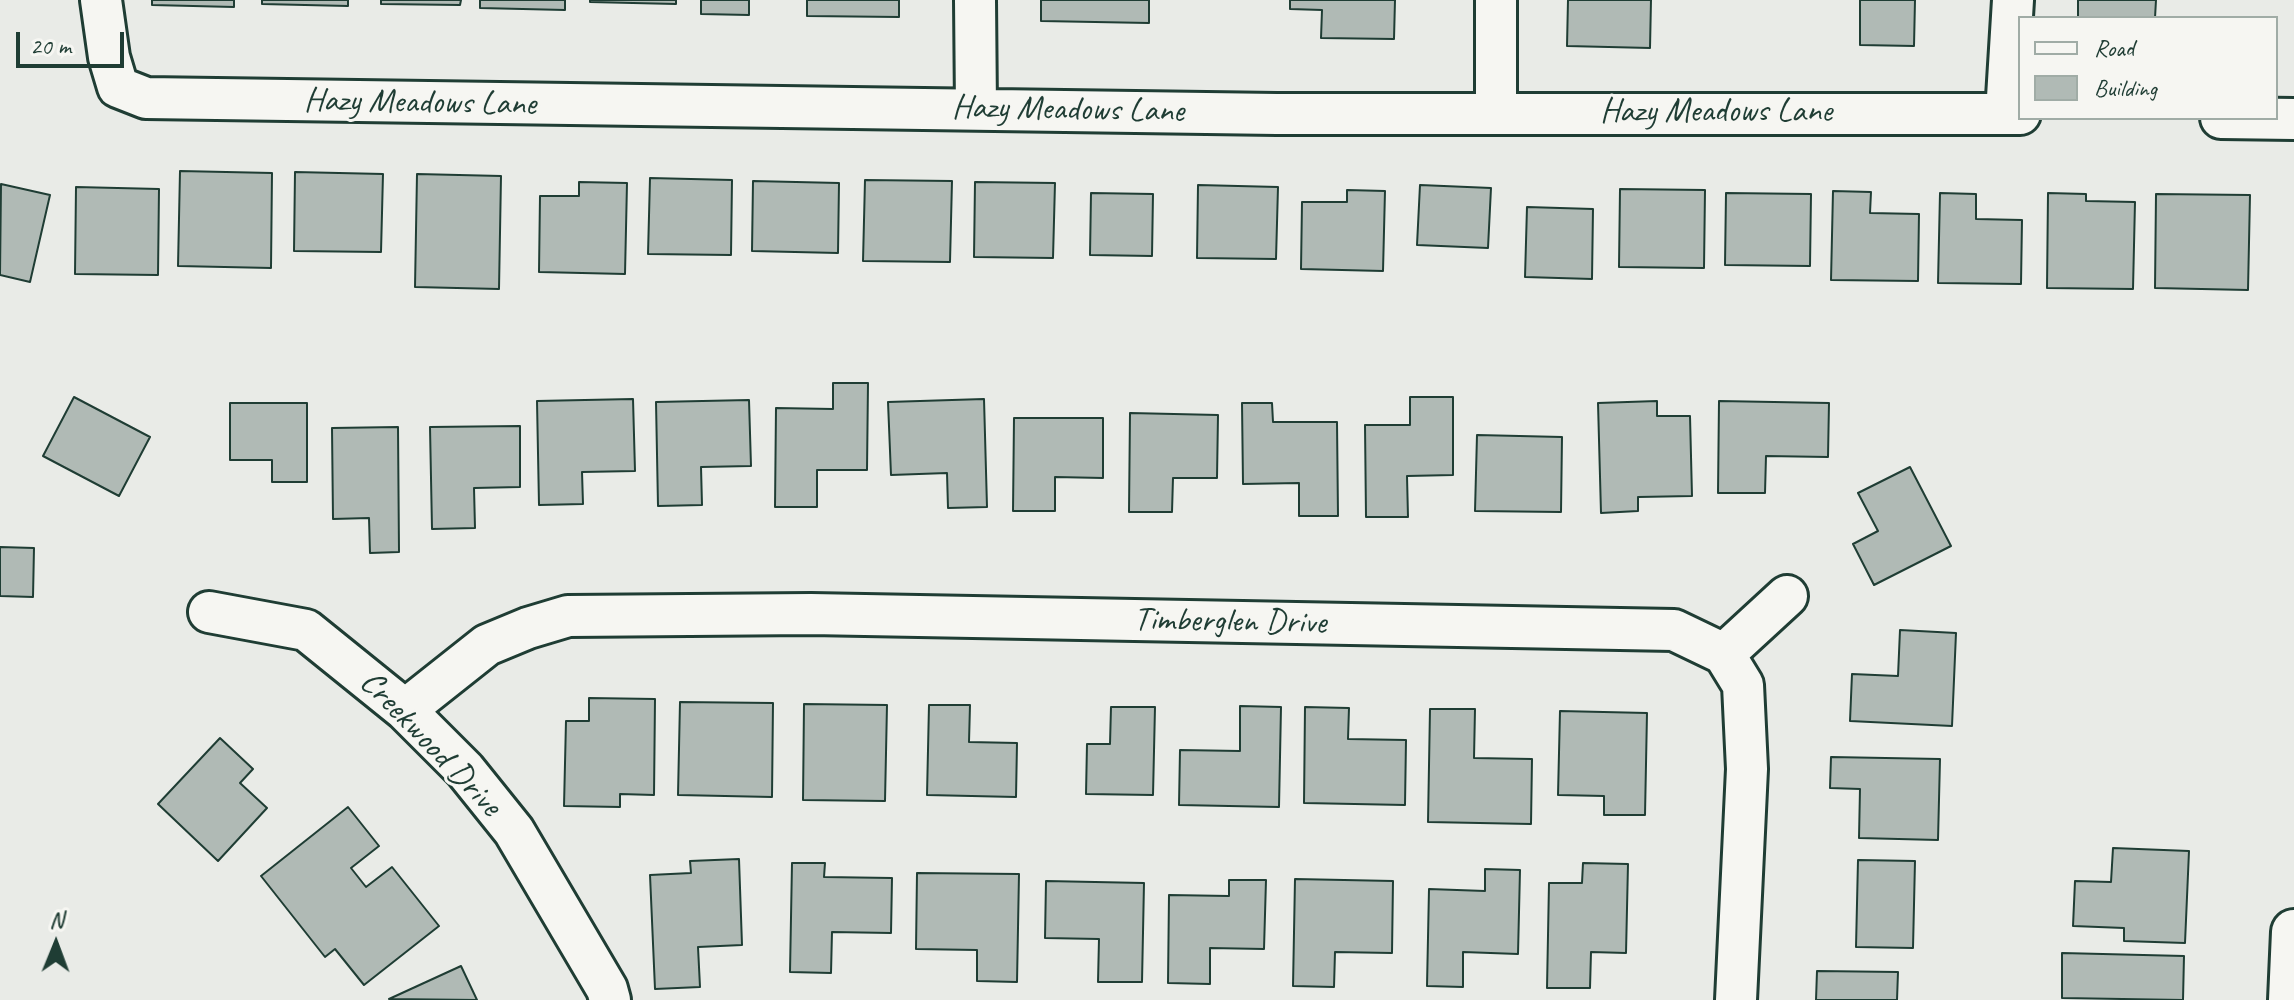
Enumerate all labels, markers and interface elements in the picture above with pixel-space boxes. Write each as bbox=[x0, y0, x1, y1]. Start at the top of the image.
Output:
scale bar bbox=[20, 16, 128, 66]
legend bbox=[2018, 16, 2278, 120]
text: 20 m bbox=[30, 31, 71, 61]
text: Road bbox=[2094, 33, 2134, 63]
text: Building bbox=[2094, 73, 2157, 103]
street label: Hazy Meadows Lane bbox=[304, 81, 536, 125]
street label: Hazy Meadows Lane bbox=[952, 88, 1184, 132]
street label: Hazy Meadows Lane bbox=[1600, 92, 1832, 132]
street label: Timberglen Drive bbox=[1133, 600, 1327, 644]
street label: Creekwood Drive bbox=[350, 663, 510, 825]
north arrow bbox=[16, 904, 96, 984]
text: N bbox=[49, 906, 63, 934]

